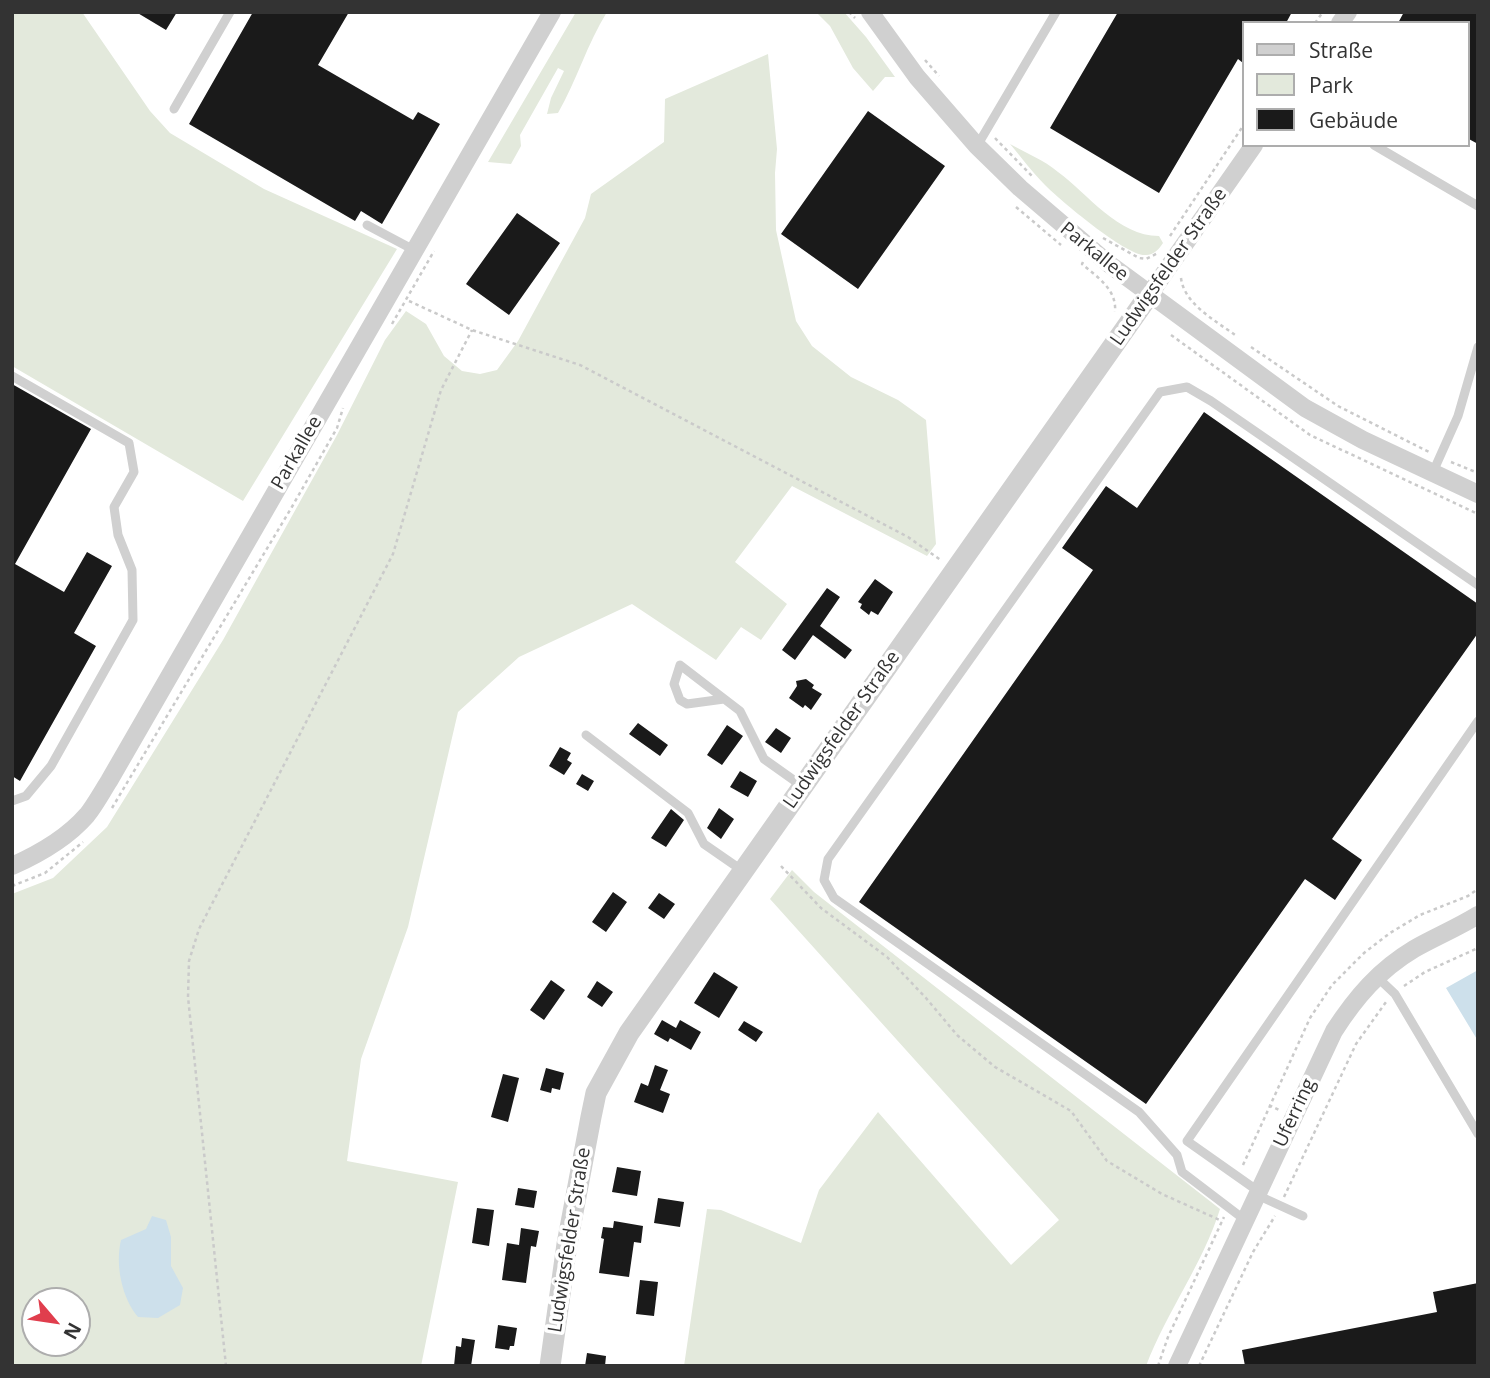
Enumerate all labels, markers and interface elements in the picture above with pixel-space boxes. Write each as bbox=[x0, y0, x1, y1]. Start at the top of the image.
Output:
legend bbox=[1242, 21, 1469, 147]
text: Straße bbox=[1309, 36, 1373, 64]
text: Park bbox=[1309, 71, 1353, 99]
text: Gebäude bbox=[1309, 106, 1398, 134]
street label: Ludwigsfelder Straße bbox=[1106, 184, 1232, 350]
street label: Parkallee bbox=[1055, 218, 1133, 286]
street label: Parkallee bbox=[267, 412, 327, 494]
street label: Ludwigsfelder Straße bbox=[779, 647, 905, 813]
street label: Uferring bbox=[1269, 1075, 1321, 1151]
street label: Ludwigsfelder Straße bbox=[544, 1146, 596, 1334]
north arrow bbox=[21, 1287, 91, 1357]
text: N bbox=[58, 1318, 88, 1344]

